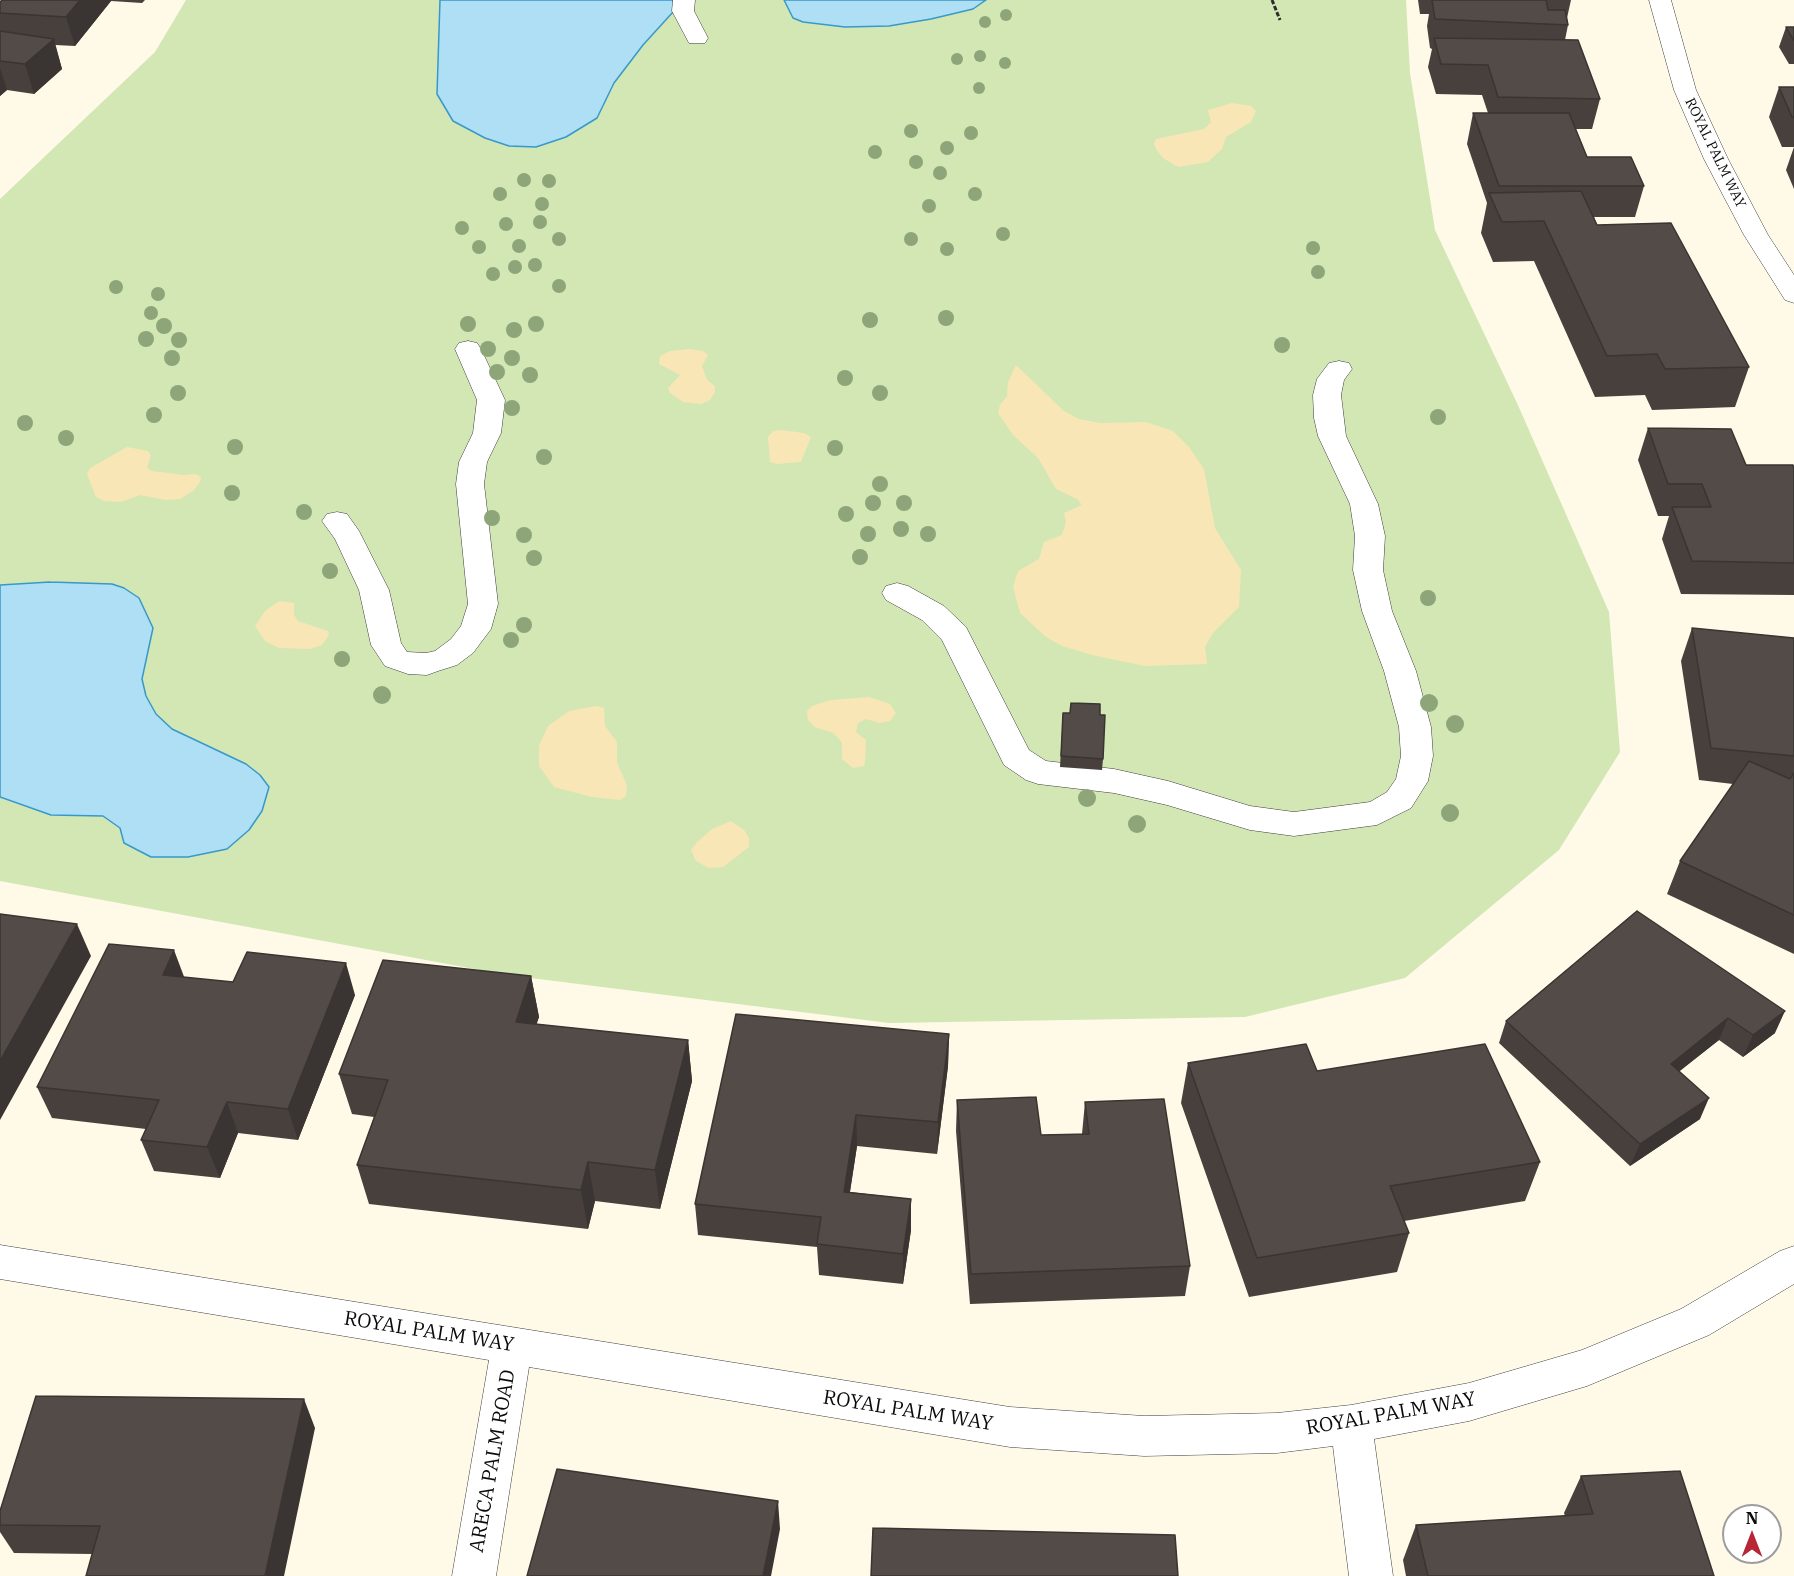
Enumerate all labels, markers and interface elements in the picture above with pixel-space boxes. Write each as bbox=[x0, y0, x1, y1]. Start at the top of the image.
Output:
street label: ROYAL PALM WAY bbox=[1681, 95, 1749, 211]
street label: ROYAL PALM WAY bbox=[342, 1307, 516, 1357]
street label: ARECA PALM ROAD bbox=[465, 1368, 521, 1554]
street label: ROYAL PALM WAY bbox=[821, 1386, 995, 1436]
street label: ROYAL PALM WAY bbox=[1304, 1387, 1478, 1441]
north arrow bbox=[1722, 1504, 1782, 1564]
text: N bbox=[1746, 1508, 1758, 1528]

